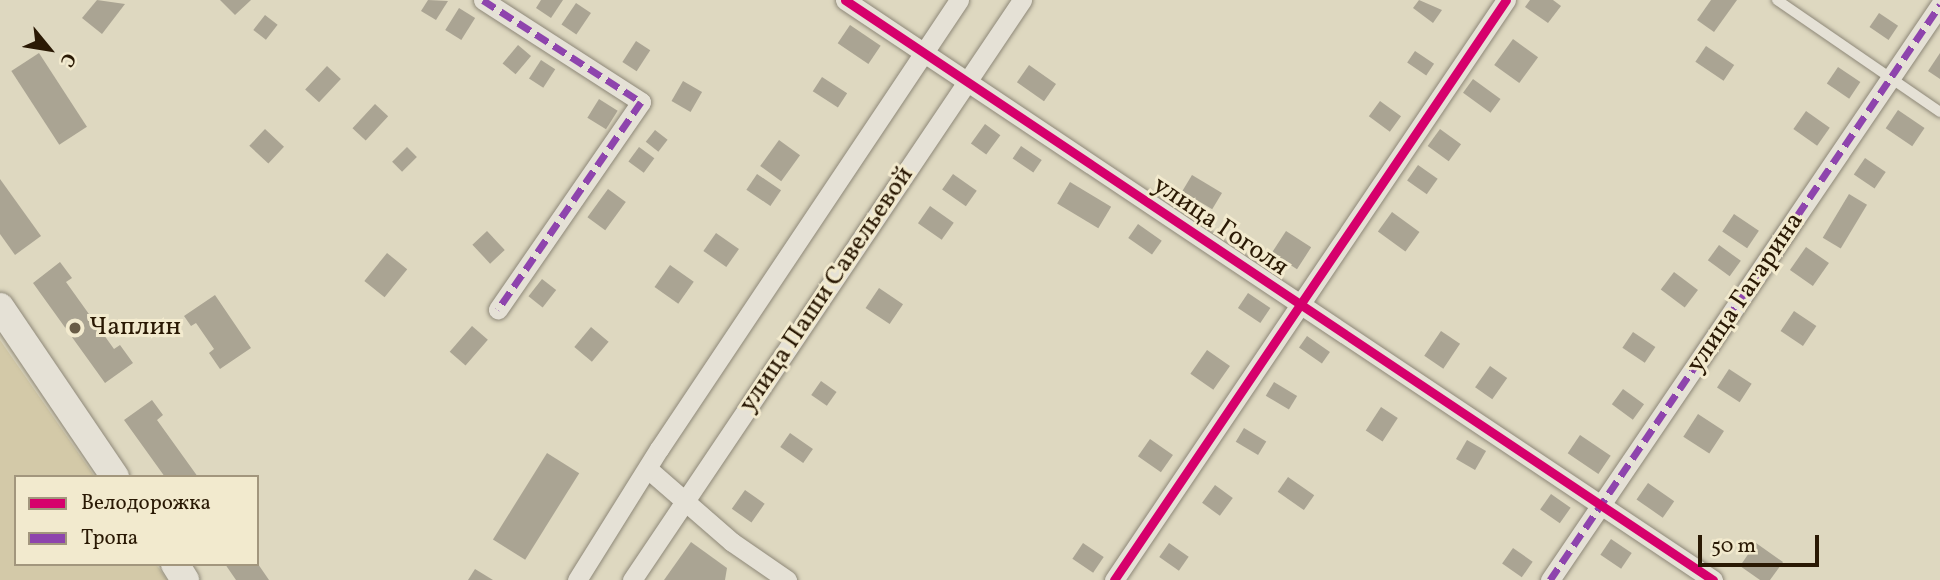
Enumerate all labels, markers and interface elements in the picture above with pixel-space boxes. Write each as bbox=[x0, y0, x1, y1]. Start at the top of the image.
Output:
north arrow bbox=[14, 14, 84, 84]
text: С bbox=[53, 48, 81, 71]
street label: улица Паши Савельевой bbox=[733, 161, 921, 419]
street label: улица Гоголя bbox=[1146, 170, 1294, 284]
street label: улица Гагарина bbox=[1681, 207, 1811, 379]
place label: Чаплин bbox=[89, 312, 181, 344]
marker: Чаплин bbox=[67, 320, 83, 336]
legend bbox=[14, 475, 259, 566]
text: Велодорожка bbox=[81, 489, 211, 518]
scale bar bbox=[1702, 520, 1823, 564]
text: Тропа bbox=[81, 524, 138, 553]
text: 50 m bbox=[1711, 532, 1756, 561]

